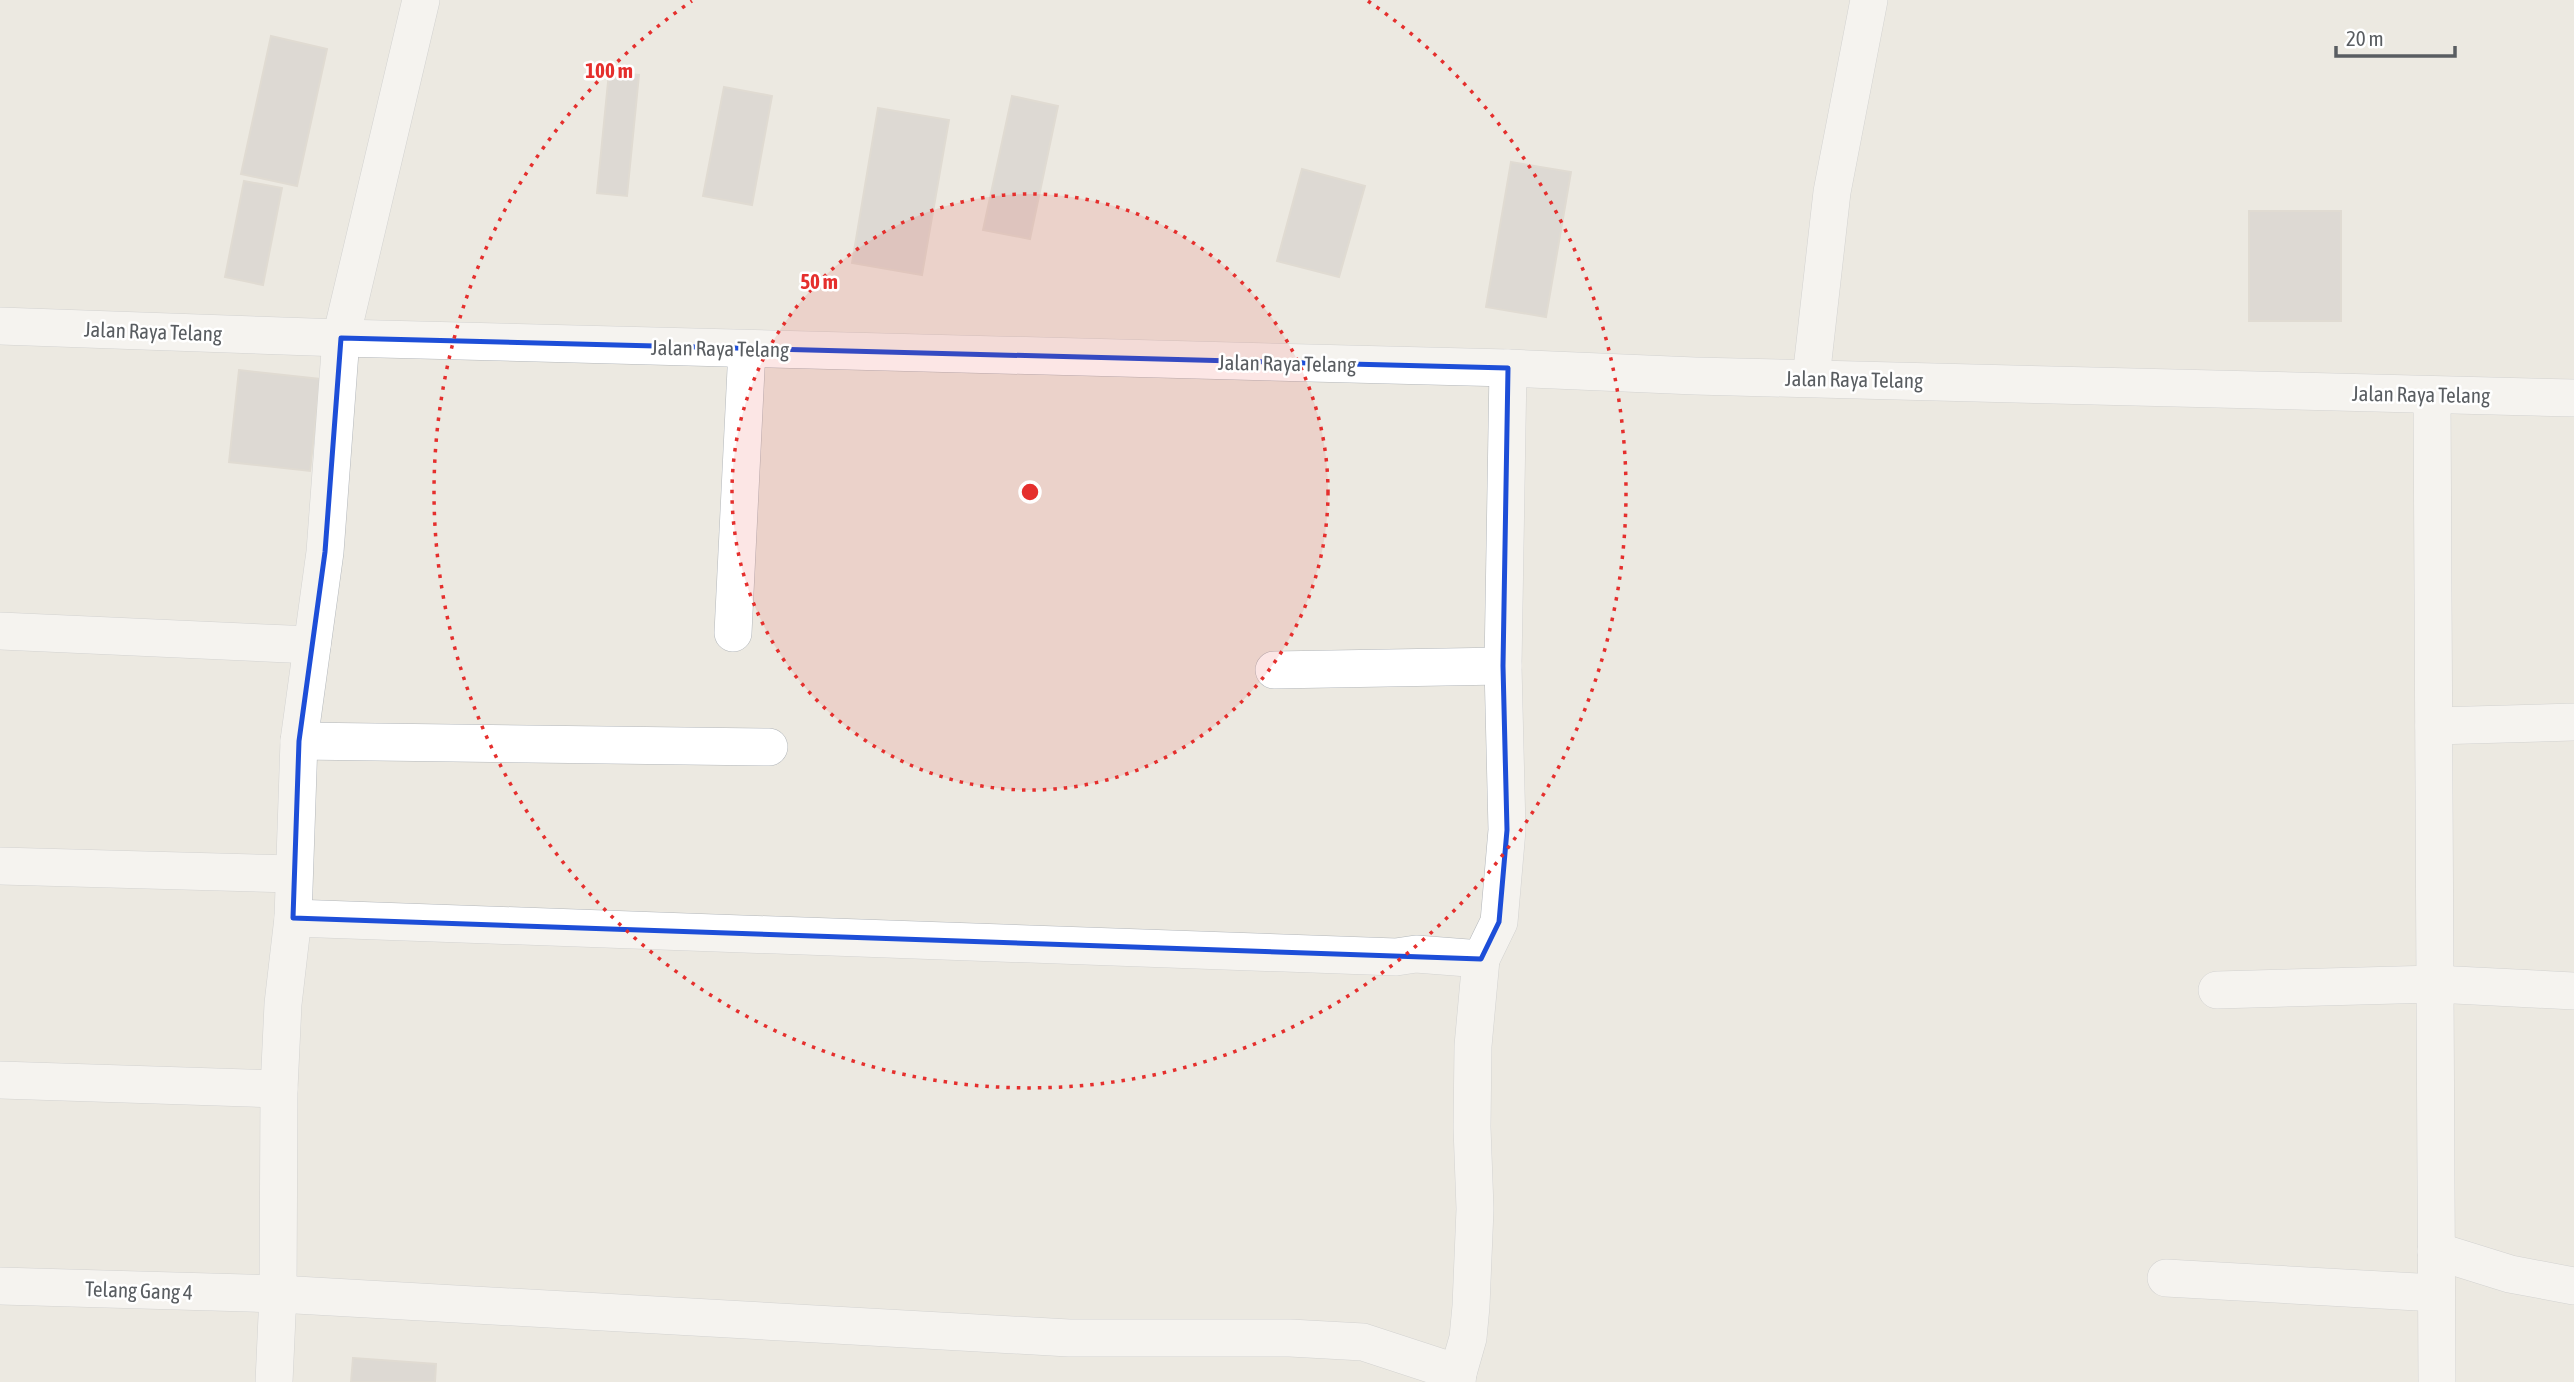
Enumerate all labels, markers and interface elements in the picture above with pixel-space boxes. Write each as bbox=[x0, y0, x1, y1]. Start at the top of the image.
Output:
scale bar bbox=[2336, 14, 2455, 58]
text: 20 m bbox=[2346, 26, 2384, 50]
text: 100 m bbox=[585, 58, 633, 82]
text: 50 m bbox=[800, 269, 838, 293]
street label: Jalan Raya Telang bbox=[83, 317, 223, 345]
street label: Jalan Raya Telang bbox=[651, 335, 789, 361]
street label: Jalan Raya Telang bbox=[1218, 350, 1356, 376]
street label: Jalan Raya Telang bbox=[1785, 366, 1923, 392]
street label: Jalan Raya Telang bbox=[2352, 381, 2490, 407]
centre of rings bbox=[1018, 480, 1042, 504]
street label: Telang Gang 4 bbox=[85, 1276, 193, 1304]

